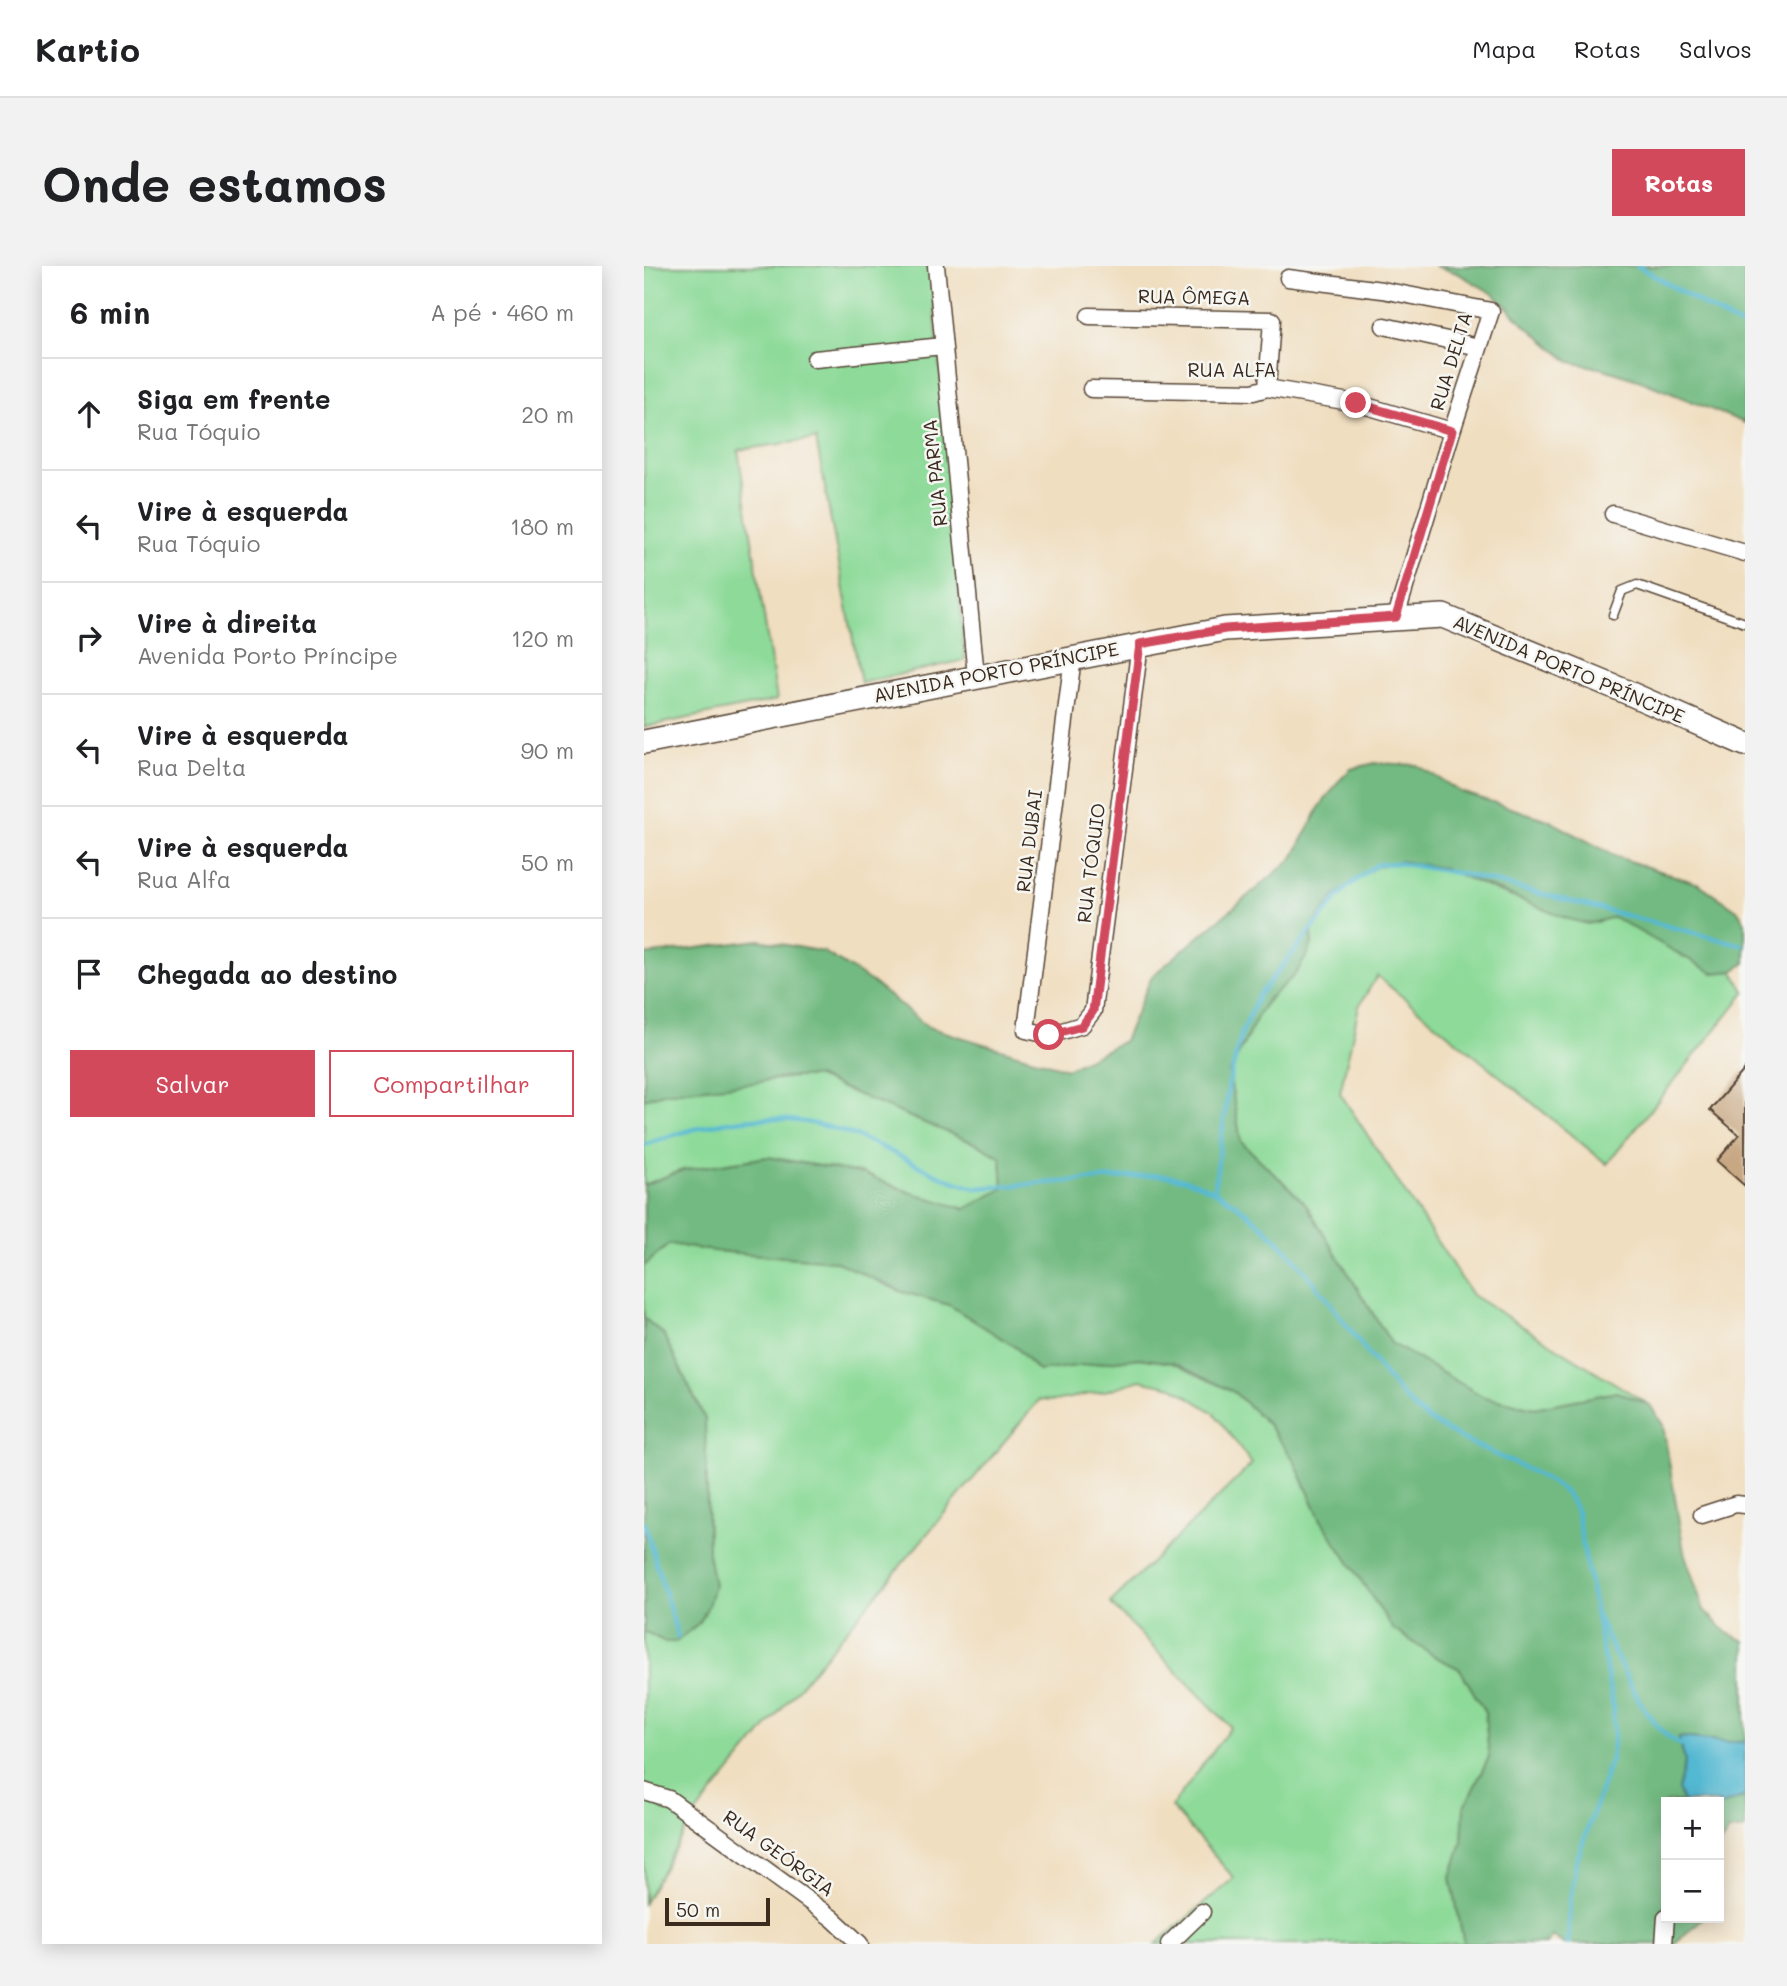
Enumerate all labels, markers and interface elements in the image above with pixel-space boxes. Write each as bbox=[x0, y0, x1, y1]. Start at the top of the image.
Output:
text: Kartio bbox=[35, 27, 140, 70]
text: Mapa bbox=[1472, 33, 1536, 64]
text: Rotas bbox=[1574, 33, 1641, 64]
text: Salvos bbox=[1679, 33, 1752, 64]
button: Rotas bbox=[1612, 149, 1745, 216]
text: Onde estamos bbox=[42, 151, 387, 214]
street label: RUA ÔMEGA bbox=[1138, 283, 1250, 310]
text: 6 min bbox=[70, 292, 150, 332]
text: A pé · 460 m bbox=[430, 297, 574, 327]
street label: RUA DELTA bbox=[1424, 309, 1477, 413]
street label: RUA ALFA bbox=[1188, 357, 1276, 382]
text: Siga em frente bbox=[137, 382, 331, 416]
route end bbox=[1340, 387, 1371, 418]
icon: ahead bbox=[70, 395, 108, 433]
text: 20 m bbox=[521, 399, 574, 429]
text: Rua Tóquio bbox=[137, 416, 260, 446]
street label: RUA PARMA bbox=[916, 418, 953, 528]
text: Vire à esquerda bbox=[137, 494, 348, 528]
icon: left bbox=[70, 507, 108, 545]
text: 180 m bbox=[510, 511, 574, 541]
text: Rua Tóquio bbox=[137, 528, 260, 558]
text: Vire à direita bbox=[137, 606, 317, 640]
street label: AVENIDA PORTO PRÍNCIPE bbox=[1450, 608, 1689, 729]
icon: right bbox=[70, 619, 108, 657]
text: 120 m bbox=[511, 623, 574, 653]
street label: AVENIDA PORTO PRÍNCIPE bbox=[871, 635, 1121, 708]
text: Avenida Porto Príncipe bbox=[137, 640, 398, 670]
text: Vire à esquerda bbox=[137, 718, 348, 752]
icon: left bbox=[70, 731, 108, 769]
text: 90 m bbox=[521, 735, 574, 765]
text: Rua Delta bbox=[137, 752, 246, 782]
street label: RUA DUBAI bbox=[1010, 788, 1047, 894]
street label: RUA TÓQUIO bbox=[1071, 802, 1110, 924]
text: Vire à esquerda bbox=[137, 830, 348, 864]
icon: left bbox=[70, 843, 108, 881]
text: 50 m bbox=[521, 847, 574, 877]
text: Rua Alfa bbox=[137, 864, 231, 894]
icon: arrive bbox=[70, 955, 108, 993]
text: Chegada ao destino bbox=[137, 957, 397, 991]
route start bbox=[1033, 1019, 1064, 1050]
button: Salvar bbox=[70, 1050, 315, 1117]
button: Compartilhar bbox=[329, 1050, 574, 1117]
map controls bbox=[1661, 1797, 1724, 1923]
button: + bbox=[1661, 1797, 1724, 1860]
street label: RUA GEÓRGIA bbox=[719, 1804, 840, 1901]
button: − bbox=[1661, 1860, 1724, 1923]
scale bar bbox=[665, 1895, 770, 1927]
text: 50 m bbox=[676, 1897, 720, 1922]

